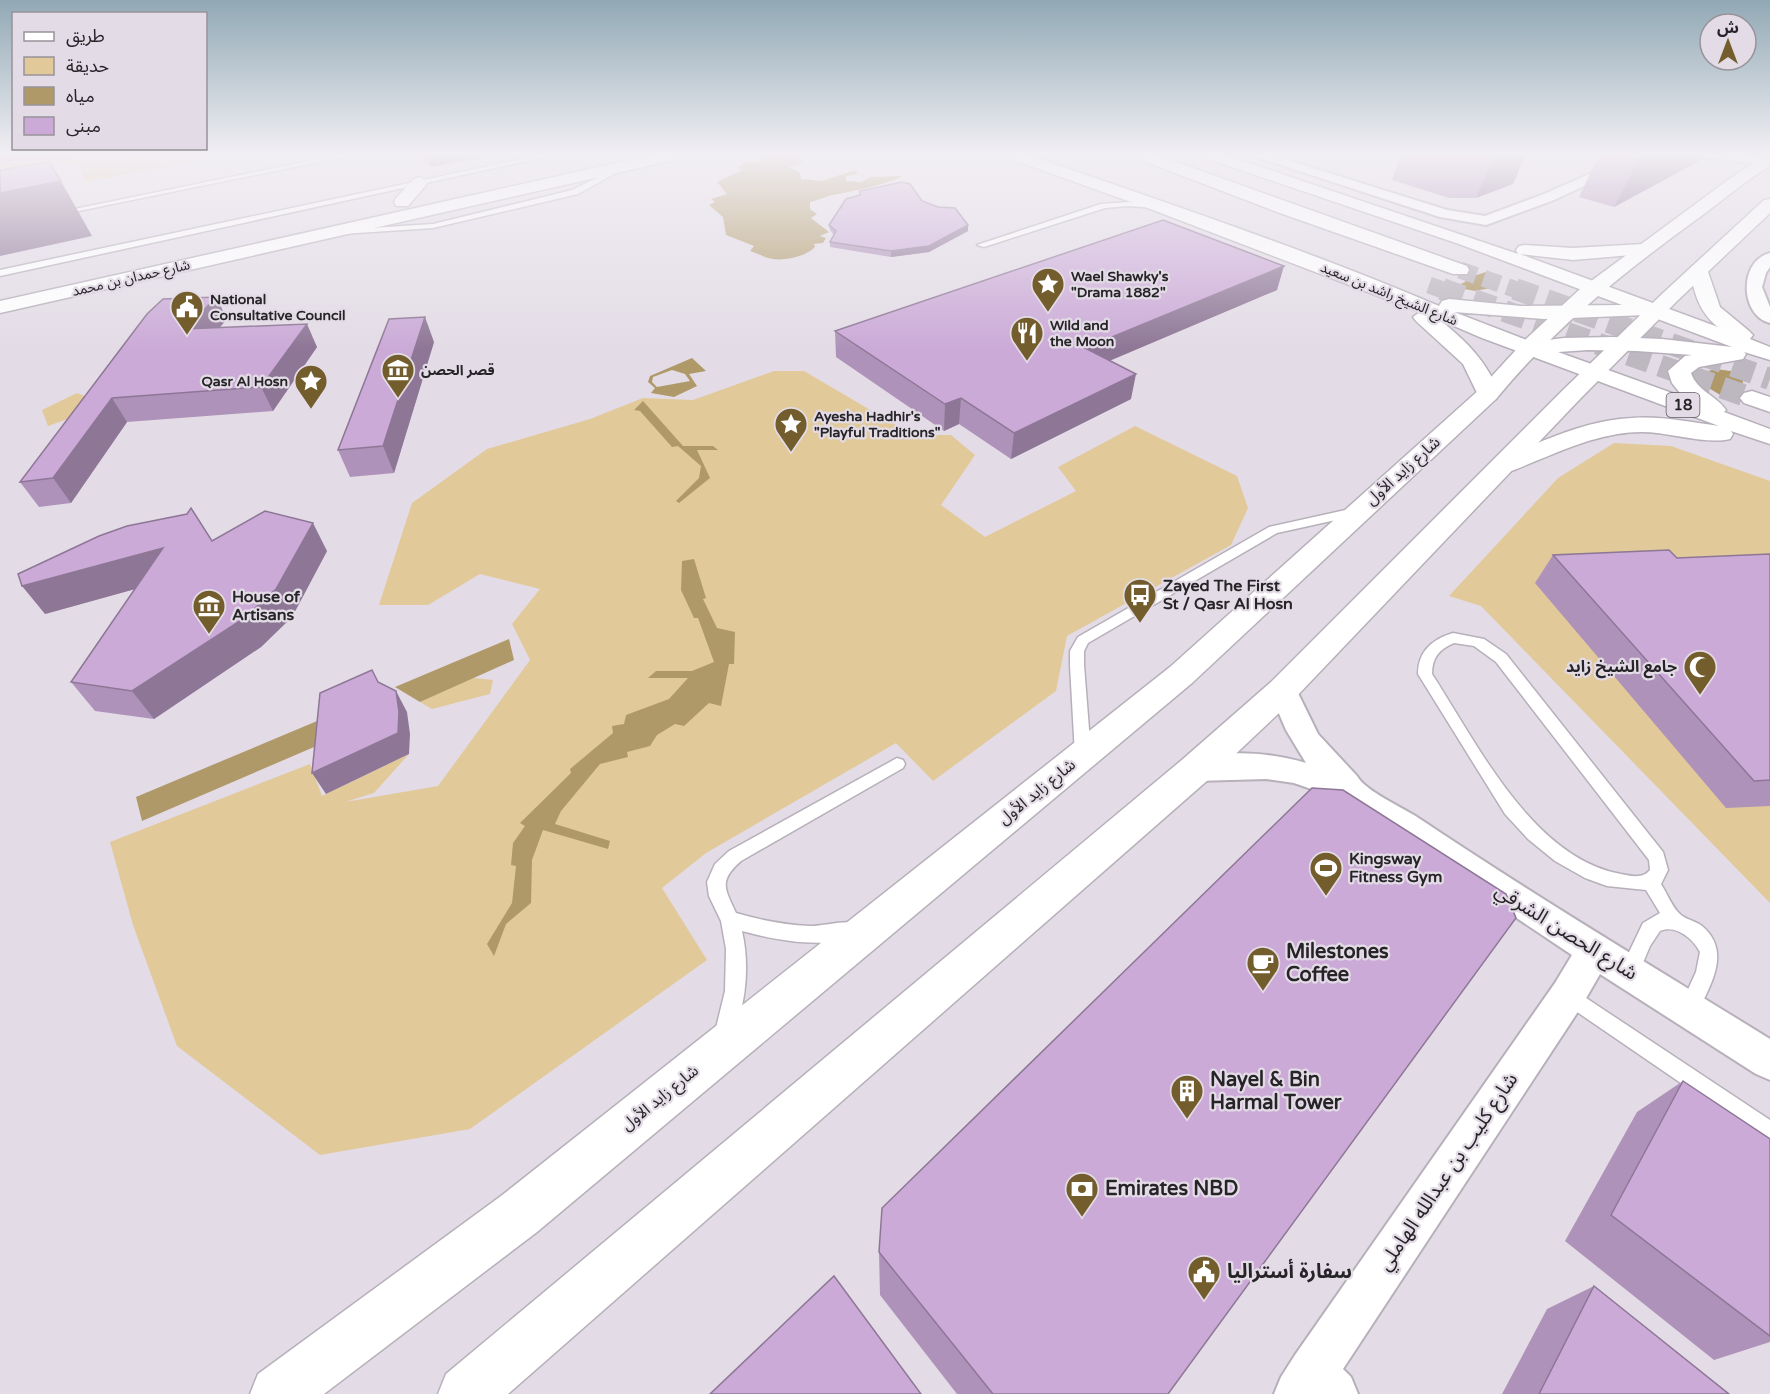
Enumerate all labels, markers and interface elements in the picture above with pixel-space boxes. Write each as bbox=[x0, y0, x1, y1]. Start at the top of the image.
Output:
legend bbox=[12, 12, 207, 150]
north arrow bbox=[1698, 12, 1758, 72]
text: ش bbox=[1717, 18, 1739, 38]
text: طريق bbox=[66, 25, 105, 47]
text: حديقة bbox=[66, 55, 109, 77]
text: مياه bbox=[66, 85, 95, 107]
text: مبنى bbox=[66, 115, 101, 137]
street label: شارع حمدان بن محمد bbox=[70, 256, 192, 302]
street label: شارع الشيخ راشد بن سعيد bbox=[1317, 259, 1460, 331]
place icon: Wael Shawky's "Drama 1882" bbox=[1030, 266, 1066, 313]
place label: Wael Shawky's "Drama 1882" bbox=[1071, 268, 1169, 301]
public building icon: National Consultative Council bbox=[169, 289, 205, 336]
place label: National Consultative Council bbox=[210, 291, 346, 324]
restaurant icon: Wild and the Moon bbox=[1009, 315, 1045, 362]
place label: Wild and the Moon bbox=[1049, 317, 1114, 350]
museum icon: قصر الحصن bbox=[380, 352, 416, 399]
place label: قصر الحصن bbox=[421, 362, 495, 379]
place icon: Qasr Al Hosn bbox=[293, 363, 329, 410]
place label: Qasr Al Hosn bbox=[202, 373, 288, 390]
road number: 18 bbox=[1666, 393, 1700, 417]
place icon: Ayesha Hadhir's "Playful Traditions" bbox=[773, 406, 809, 453]
place label: Ayesha Hadhir's "Playful Traditions" bbox=[814, 408, 941, 441]
street label: شارع زايد الأول bbox=[1362, 432, 1446, 511]
place label: Zayed The First St / Qasr Al Hosn bbox=[1163, 576, 1293, 614]
bus stop icon: Zayed The First St / Qasr Al Hosn bbox=[1122, 577, 1158, 624]
place label: House of Artisans bbox=[232, 587, 301, 625]
museum icon: House of Artisans bbox=[191, 588, 227, 635]
mosque icon: جامع الشيخ زايد bbox=[1682, 649, 1718, 696]
place label: جامع الشيخ زايد bbox=[1566, 657, 1677, 679]
street label: شارع زايد الأول bbox=[994, 755, 1081, 831]
place label: Kingsway Fitness Gym bbox=[1349, 849, 1442, 887]
sports icon: Kingsway Fitness Gym bbox=[1308, 850, 1344, 897]
street label: شارع الحصن الشرقي bbox=[1489, 878, 1642, 988]
place label: Milestones Coffee bbox=[1286, 940, 1389, 987]
cafe icon: Milestones Coffee bbox=[1245, 945, 1281, 992]
street label: شارع زايد الأول bbox=[617, 1061, 704, 1137]
place label: Nayel & Bin Harmal Tower bbox=[1210, 1068, 1342, 1115]
street label: شارع كليب بن عبدالله الهاملي bbox=[1373, 1068, 1525, 1277]
building icon: Nayel & Bin Harmal Tower bbox=[1169, 1073, 1205, 1120]
bank icon: Emirates NBD bbox=[1064, 1171, 1100, 1218]
place label: Emirates NBD bbox=[1105, 1177, 1238, 1201]
public building icon: سفارة أستراليا bbox=[1186, 1254, 1222, 1301]
place label: سفارة أستراليا bbox=[1227, 1258, 1352, 1284]

